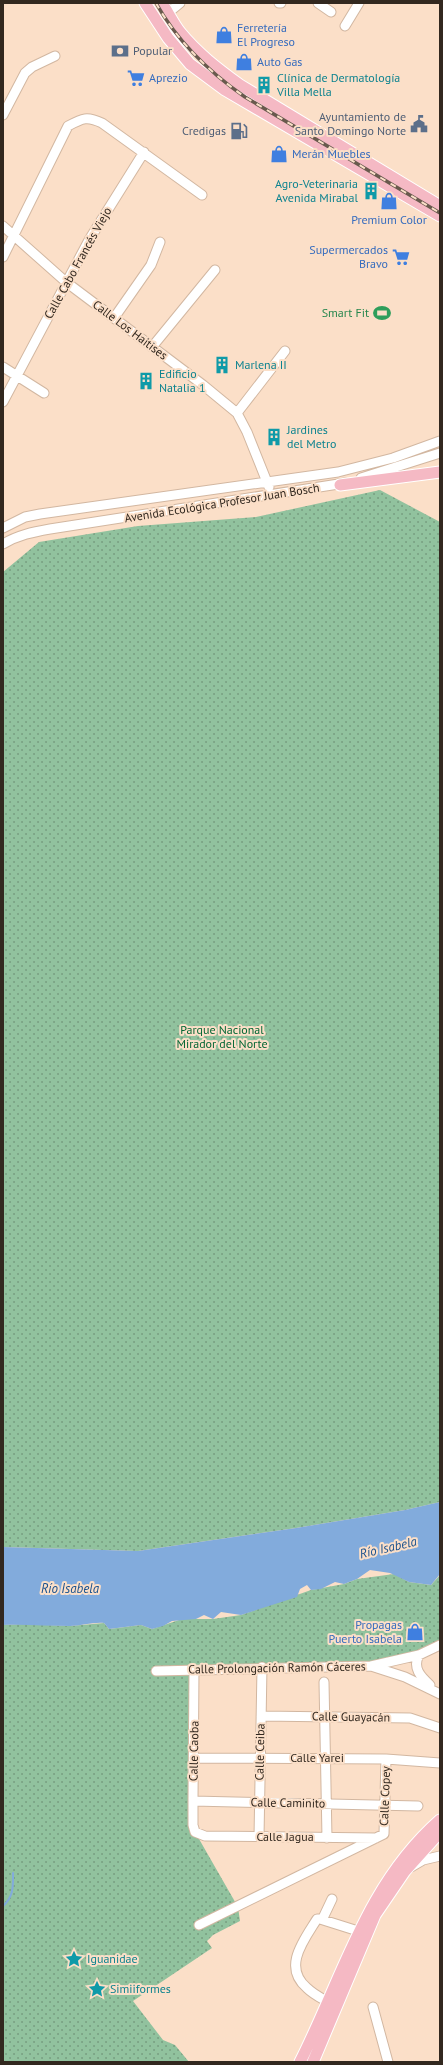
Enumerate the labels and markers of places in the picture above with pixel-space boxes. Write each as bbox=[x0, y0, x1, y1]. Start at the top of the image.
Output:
place label: Ferretería El Progreso bbox=[237, 20, 295, 49]
shop icon: Ferretería El Progreso bbox=[214, 25, 234, 45]
bank icon: Popular bbox=[110, 41, 130, 61]
place label: Popular bbox=[133, 43, 172, 58]
shop icon: Auto Gas bbox=[234, 52, 254, 72]
place label: Auto Gas bbox=[257, 54, 302, 69]
supermarket icon: Aprezio bbox=[126, 68, 146, 88]
place label: Aprezio bbox=[149, 70, 188, 85]
place label: Clínica de Dermatología Villa Mella bbox=[276, 70, 400, 99]
building icon: Clínica de Dermatología Villa Mella bbox=[254, 75, 274, 95]
place label: Ayuntamiento de Santo Domingo Norte bbox=[295, 109, 406, 138]
public building icon: Ayuntamiento de Santo Domingo Norte bbox=[409, 114, 429, 134]
fuel station icon: Credigas bbox=[229, 121, 249, 141]
place label: Credigas bbox=[182, 123, 226, 138]
shop icon: Merán Muebles bbox=[269, 144, 289, 164]
place label: Merán Muebles bbox=[292, 146, 371, 161]
place label: Agro-Veterinaria Avenida Mirabal bbox=[275, 176, 358, 205]
building icon: Agro-Veterinaria Avenida Mirabal bbox=[361, 181, 381, 201]
shop icon: Premium Color bbox=[379, 191, 399, 211]
place label: Premium Color bbox=[351, 212, 427, 227]
place label: Supermercados Bravo bbox=[309, 242, 388, 271]
supermarket icon: Supermercados Bravo bbox=[391, 247, 411, 267]
sports icon: Smart Fit bbox=[372, 303, 392, 323]
place label: Smart Fit bbox=[322, 305, 369, 320]
building icon: Marlena II bbox=[212, 355, 232, 375]
place label: Marlena II bbox=[235, 357, 287, 372]
place label: Edificio Natalia 1 bbox=[159, 366, 205, 395]
building icon: Edificio Natalia 1 bbox=[136, 371, 156, 391]
place label: Jardines del Metro bbox=[286, 422, 336, 451]
building icon: Jardines del Metro bbox=[264, 427, 284, 447]
place label: Propagas Puerto Isabela bbox=[329, 1617, 402, 1646]
shop icon: Propagas Puerto Isabela bbox=[405, 1622, 425, 1642]
place icon: Iguanidae bbox=[64, 1949, 84, 1969]
place label: Iguanidae bbox=[87, 1951, 138, 1966]
place icon: Simiiformes bbox=[87, 1979, 107, 1999]
place label: Simiiformes bbox=[110, 1981, 171, 1996]

